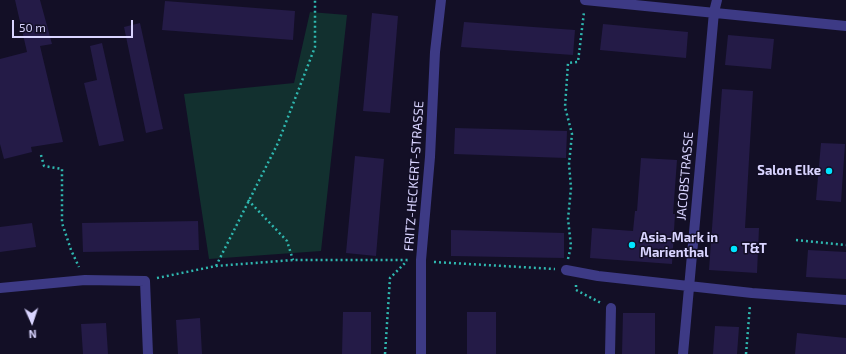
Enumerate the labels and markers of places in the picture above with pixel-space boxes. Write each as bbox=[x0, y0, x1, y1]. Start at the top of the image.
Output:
place label: Salon Elke bbox=[757, 163, 821, 179]
marker: Salon Elke bbox=[824, 166, 834, 176]
place label: Asia-Mark in Marienthal bbox=[640, 230, 718, 261]
marker: Asia-Mark in Marienthal bbox=[627, 240, 637, 250]
place label: T&T bbox=[742, 241, 767, 257]
marker: T&T bbox=[729, 244, 739, 254]

